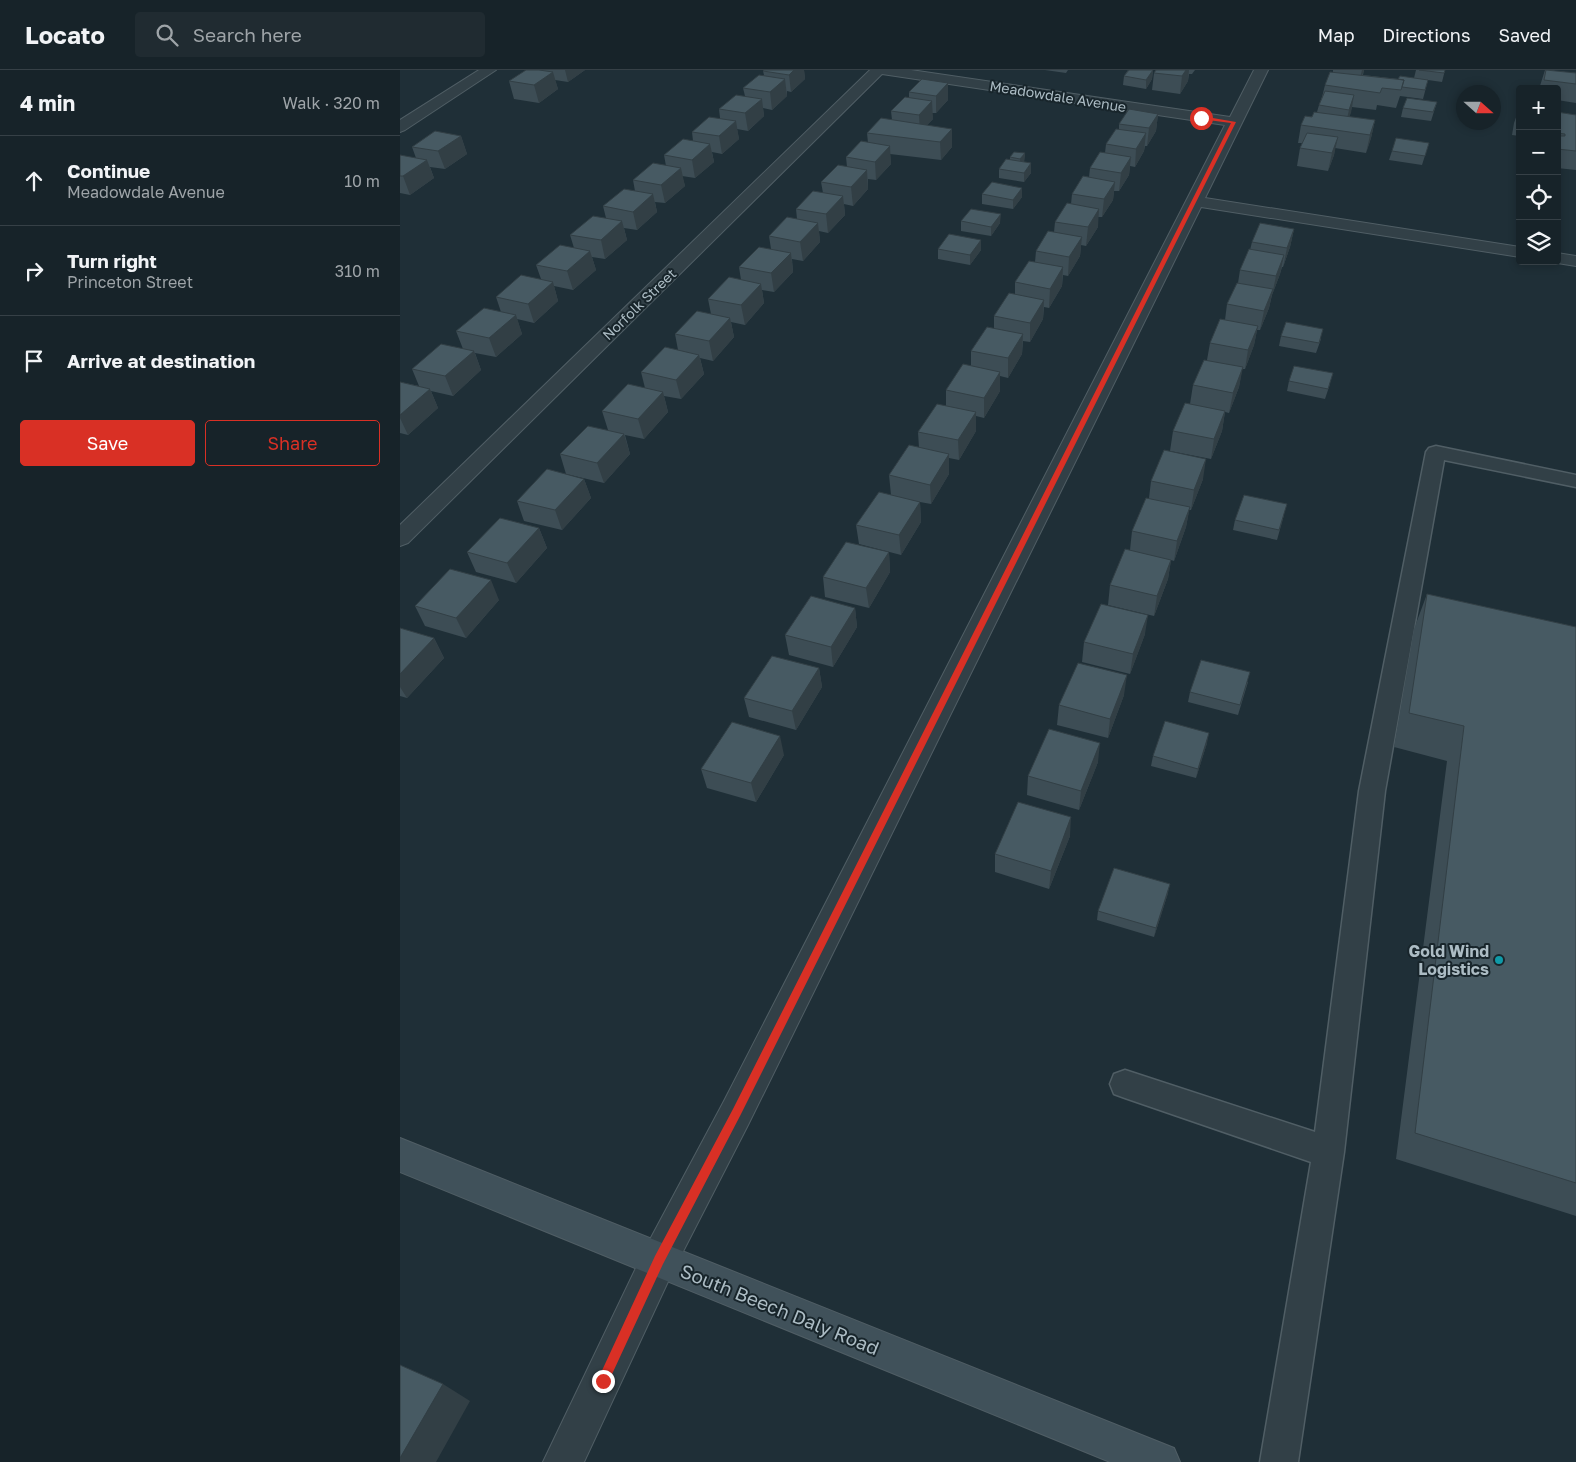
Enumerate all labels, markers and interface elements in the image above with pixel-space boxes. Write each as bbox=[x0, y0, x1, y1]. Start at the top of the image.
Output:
search box bbox=[135, 12, 485, 57]
text: Locato bbox=[25, 20, 105, 49]
icon: search bbox=[153, 21, 181, 49]
text: Search here bbox=[193, 23, 302, 46]
text: Map bbox=[1318, 24, 1354, 46]
text: Directions bbox=[1382, 24, 1470, 46]
text: Saved bbox=[1498, 24, 1551, 46]
street label: Meadowdale Avenue bbox=[988, 77, 1128, 115]
north arrow bbox=[1456, 85, 1501, 130]
map controls bbox=[1516, 85, 1561, 265]
button: + bbox=[1516, 85, 1561, 130]
text: 4 min bbox=[20, 90, 75, 116]
text: Walk · 320 m bbox=[283, 93, 380, 113]
route start bbox=[1190, 107, 1213, 130]
button: − bbox=[1516, 130, 1561, 175]
text: Continue bbox=[67, 159, 150, 182]
icon: ahead bbox=[20, 167, 48, 195]
text: 10 m bbox=[344, 171, 380, 191]
button: locate bbox=[1516, 175, 1561, 220]
text: Meadowdale Avenue bbox=[67, 182, 225, 202]
button: layers bbox=[1516, 220, 1561, 265]
text: Turn right bbox=[67, 249, 157, 272]
icon: right bbox=[20, 257, 48, 285]
text: 310 m bbox=[335, 261, 380, 281]
street label: Norfolk Street bbox=[599, 265, 679, 343]
text: Princeton Street bbox=[67, 272, 193, 292]
icon: arrive bbox=[20, 347, 48, 375]
text: Arrive at destination bbox=[67, 349, 255, 372]
button: Save bbox=[20, 420, 195, 466]
button: Share bbox=[205, 420, 380, 466]
place label: Gold Wind Logistics bbox=[1409, 941, 1489, 979]
marker: Gold Wind Logistics bbox=[1493, 954, 1505, 966]
street label: South Beech Daly Road bbox=[677, 1259, 883, 1359]
route end bbox=[592, 1370, 615, 1393]

